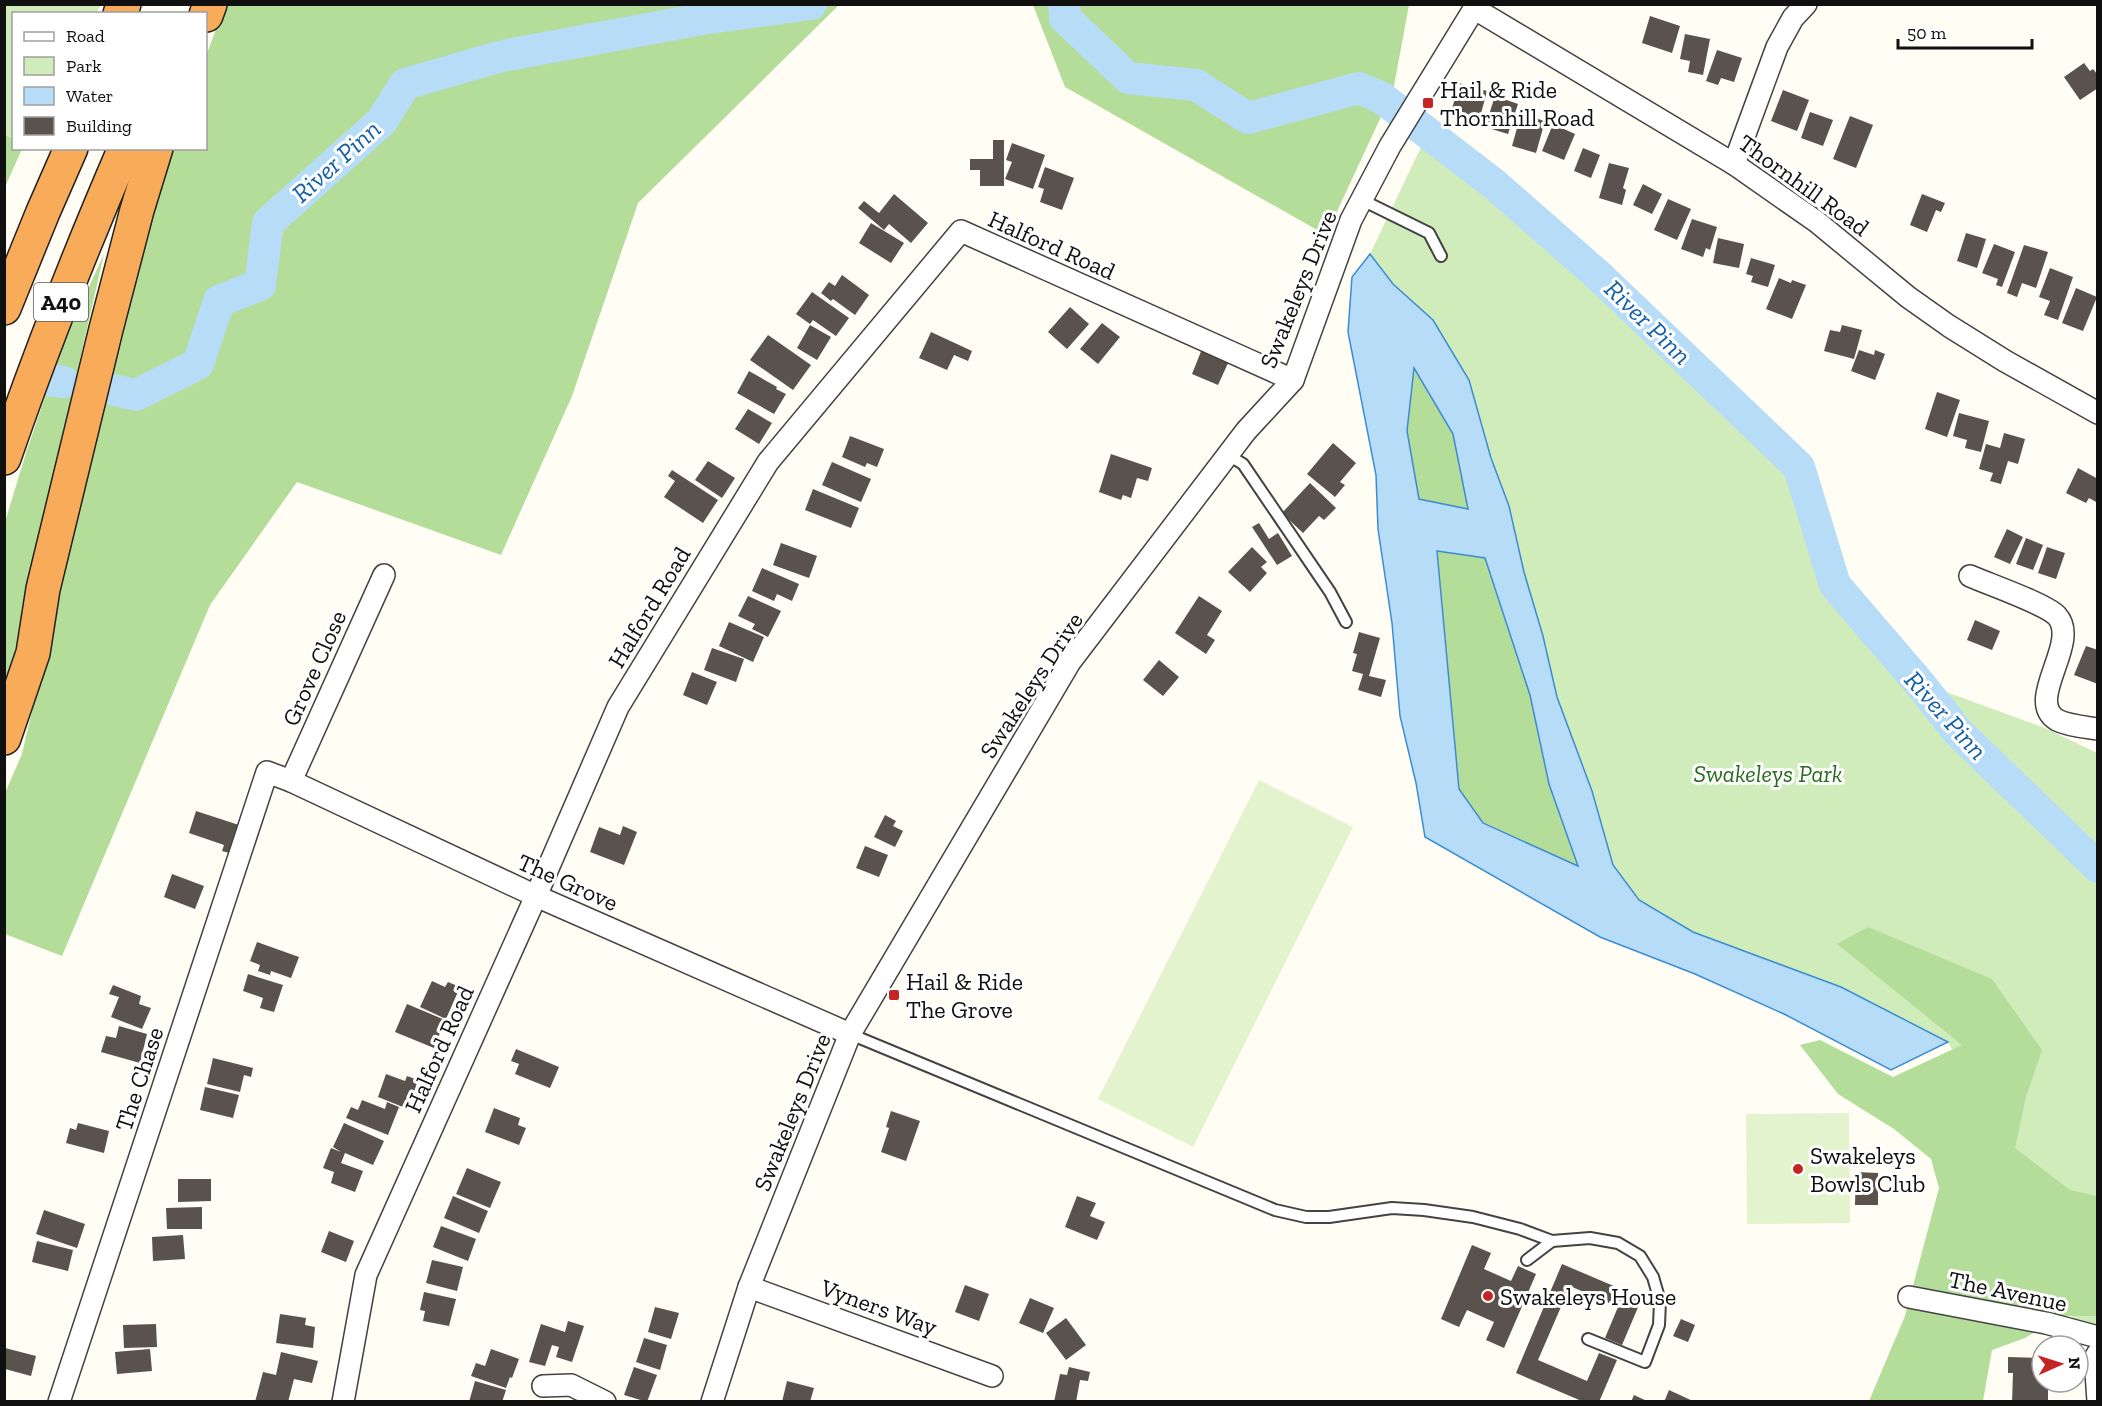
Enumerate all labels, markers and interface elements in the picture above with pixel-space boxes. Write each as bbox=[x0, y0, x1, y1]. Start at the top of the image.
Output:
legend bbox=[12, 12, 207, 150]
scale bar bbox=[1898, 12, 2032, 50]
text: 50 m bbox=[1907, 22, 1947, 44]
text: Road bbox=[66, 25, 105, 47]
text: Park bbox=[66, 55, 102, 77]
place label: Hail & Ride Thornhill Road bbox=[1440, 75, 1594, 132]
text: Water bbox=[66, 85, 113, 107]
marker: Hail & Ride Thornhill Road bbox=[1421, 96, 1435, 110]
water label: River Pinn bbox=[285, 113, 387, 209]
text: Building bbox=[66, 115, 132, 137]
street label: Thornhill Road bbox=[1733, 128, 1875, 242]
street label: Halford Road bbox=[984, 204, 1120, 286]
street label: Swakeleys Drive bbox=[1253, 206, 1343, 372]
water label: River Pinn bbox=[1598, 273, 1698, 371]
road number: A40 bbox=[34, 283, 88, 321]
street label: Halford Road bbox=[602, 541, 696, 673]
street label: Grove Close bbox=[276, 606, 352, 730]
street label: Swakeleys Drive bbox=[973, 607, 1089, 763]
water label: River Pinn bbox=[1898, 664, 1994, 766]
park label: Swakeleys Park bbox=[1693, 759, 1843, 788]
street label: The Grove bbox=[513, 847, 623, 917]
place label: Hail & Ride The Grove bbox=[906, 967, 1023, 1024]
street label: Halford Road bbox=[398, 981, 480, 1117]
marker: Hail & Ride The Grove bbox=[887, 988, 901, 1002]
street label: The Chase bbox=[109, 1023, 169, 1135]
street label: Swakeleys Drive bbox=[747, 1029, 837, 1195]
place label: Swakeleys Bowls Club bbox=[1810, 1141, 1925, 1198]
marker: Swakeleys Bowls Club bbox=[1791, 1162, 1805, 1176]
street label: The Avenue bbox=[1946, 1264, 2070, 1318]
street label: Vyners Way bbox=[816, 1272, 942, 1342]
place label: Swakeleys House bbox=[1500, 1282, 1676, 1311]
marker: Swakeleys House bbox=[1481, 1289, 1495, 1303]
north arrow bbox=[2030, 1334, 2090, 1394]
text: N bbox=[2065, 1357, 2084, 1370]

